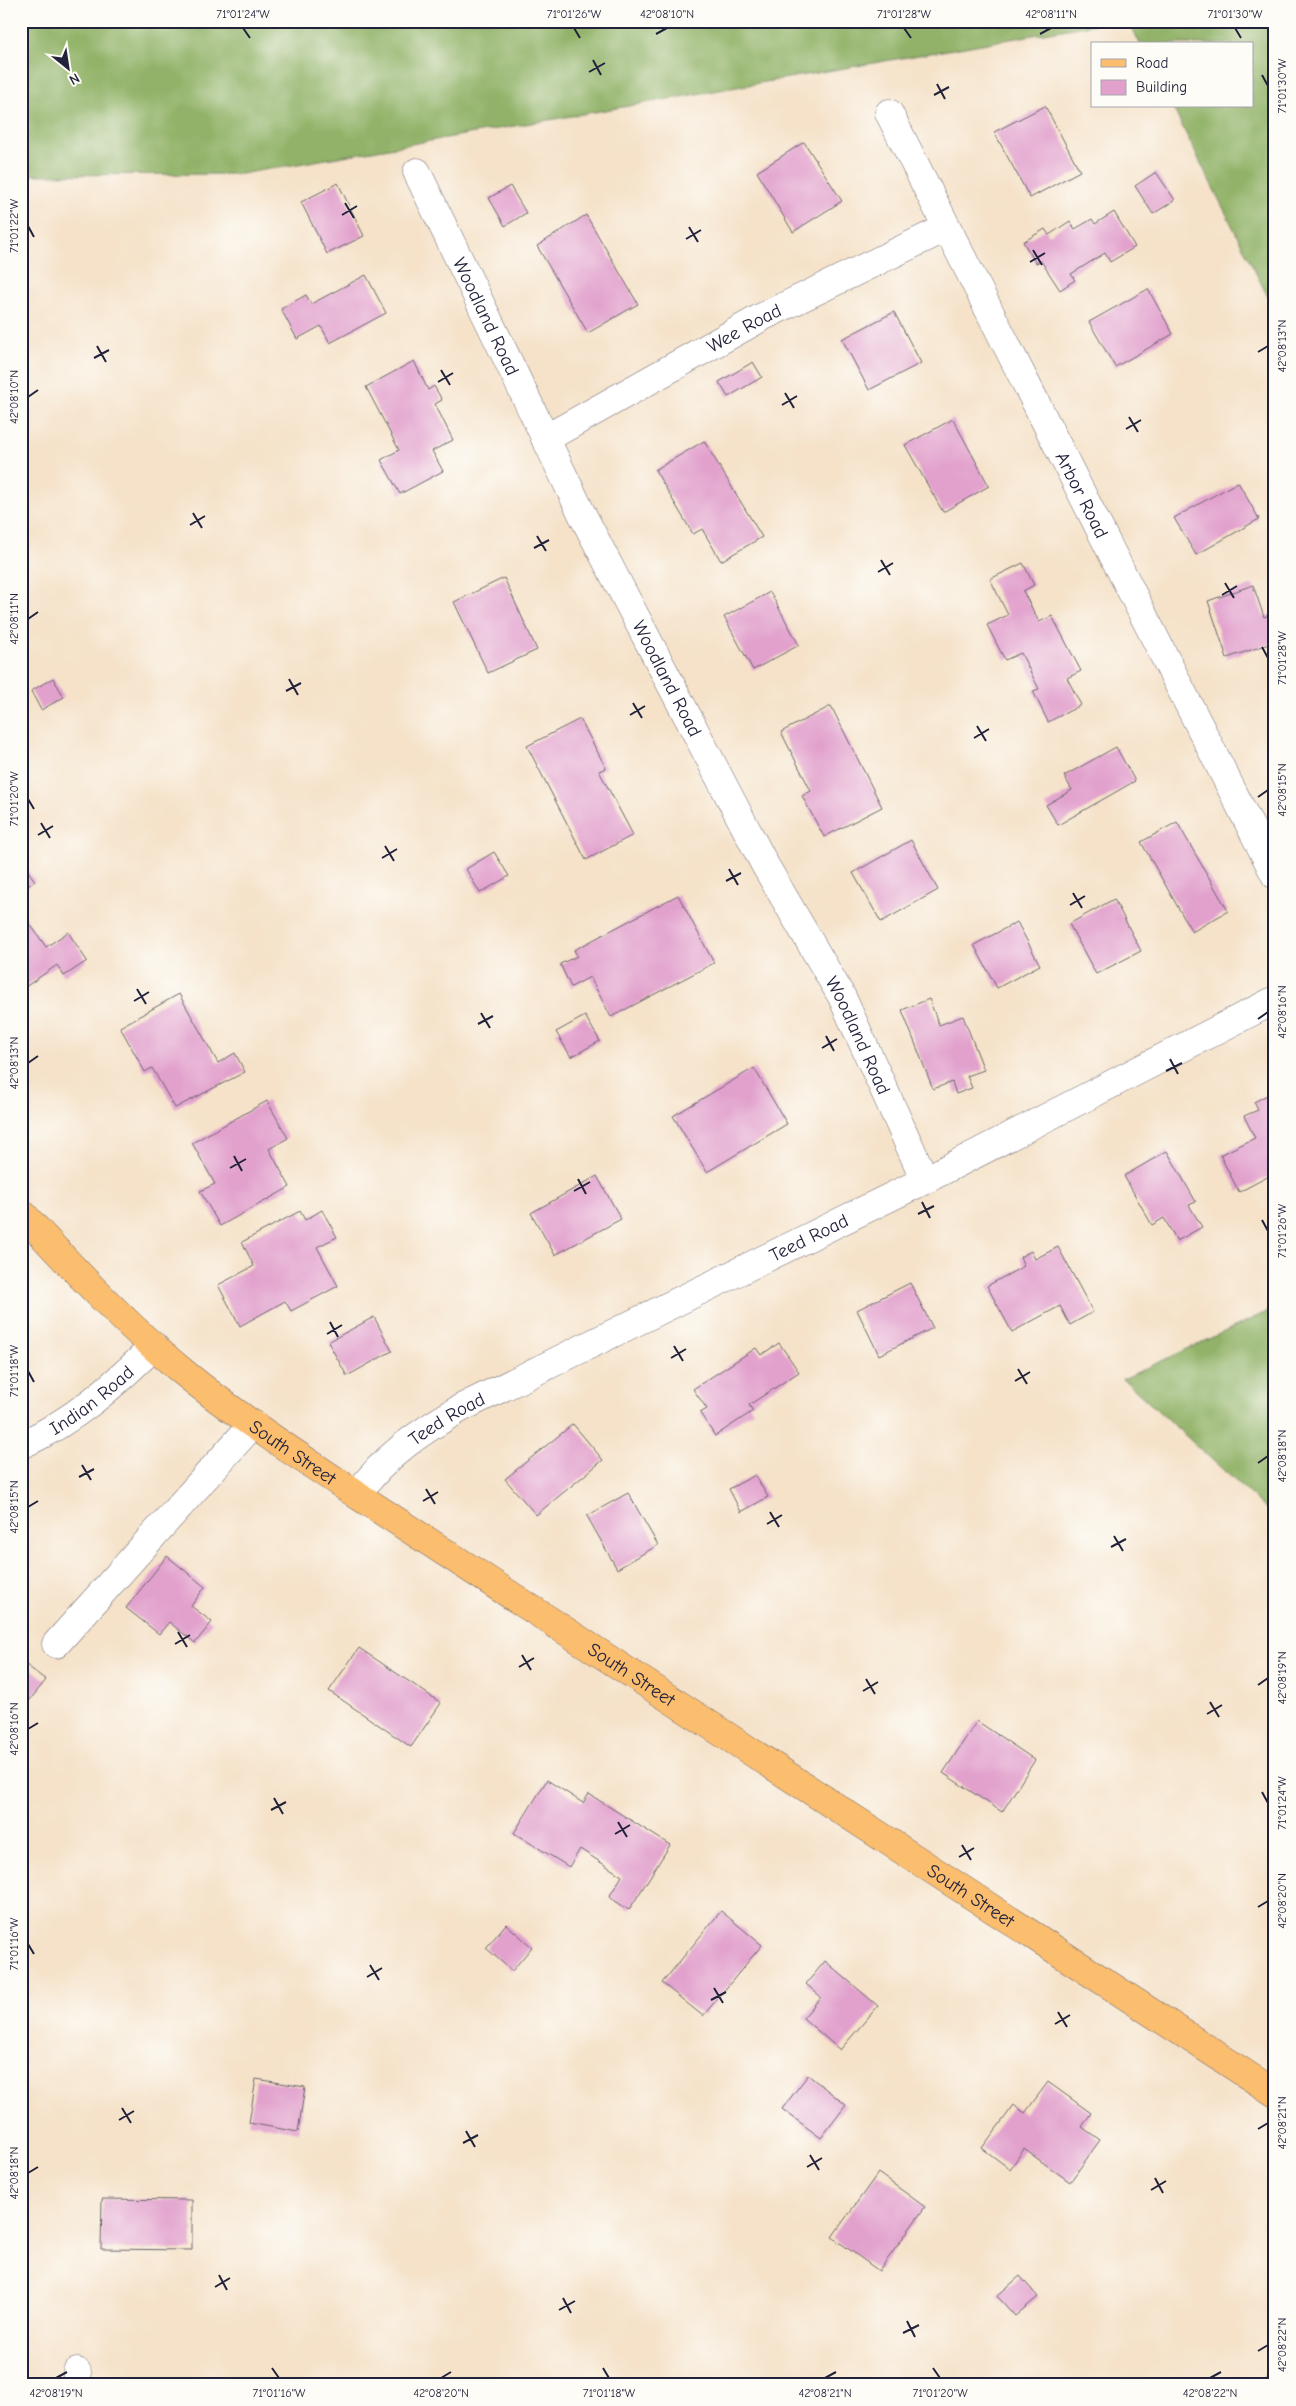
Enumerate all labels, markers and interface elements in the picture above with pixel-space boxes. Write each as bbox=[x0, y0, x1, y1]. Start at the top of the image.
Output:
text: 71°01'24"W bbox=[216, 7, 270, 21]
text: 71°01'26"W bbox=[547, 7, 602, 21]
text: 42°08'10"N bbox=[640, 7, 694, 21]
text: 71°01'28"W bbox=[877, 7, 932, 21]
text: 42°08'11"N bbox=[1025, 7, 1077, 21]
text: 71°01'30"W bbox=[1208, 7, 1263, 21]
north arrow bbox=[42, 42, 92, 92]
legend bbox=[1091, 42, 1254, 108]
text: Road bbox=[1136, 54, 1168, 72]
text: 71°01'30"W bbox=[1275, 58, 1289, 113]
text: N bbox=[66, 69, 82, 88]
text: Building bbox=[1136, 78, 1187, 96]
text: 71°01'22"W bbox=[7, 198, 21, 253]
street label: Woodland Road bbox=[448, 254, 523, 379]
street label: Wee Road bbox=[703, 299, 785, 358]
text: 42°08'13"N bbox=[1275, 320, 1289, 372]
text: 42°08'10"N bbox=[7, 370, 21, 424]
street label: Arbor Road bbox=[1051, 448, 1113, 542]
text: 42°08'11"N bbox=[7, 593, 21, 645]
street label: Woodland Road bbox=[627, 617, 706, 741]
text: 71°01'28"W bbox=[1275, 630, 1289, 685]
text: 42°08'15"N bbox=[1275, 763, 1289, 817]
text: 71°01'20"W bbox=[7, 771, 21, 827]
street label: Woodland Road bbox=[820, 973, 895, 1098]
text: 42°08'16"N bbox=[1275, 985, 1289, 1039]
text: 42°08'13"N bbox=[7, 1037, 21, 1089]
text: 71°01'26"W bbox=[1275, 1203, 1289, 1258]
street label: Teed Road bbox=[766, 1210, 852, 1267]
text: 71°01'18"W bbox=[7, 1344, 21, 1397]
street label: Indian Road bbox=[46, 1361, 138, 1440]
street label: Teed Road bbox=[404, 1388, 489, 1450]
street label: South Street bbox=[245, 1416, 341, 1490]
text: 42°08'18"N bbox=[1275, 1429, 1289, 1483]
text: 42°08'15"N bbox=[7, 1480, 21, 1534]
street label: South Street bbox=[583, 1638, 680, 1712]
text: 42°08'19"N bbox=[1275, 1651, 1289, 1705]
text: 42°08'16"N bbox=[7, 1702, 21, 1756]
text: 71°01'24"W bbox=[1275, 1776, 1289, 1830]
street label: South Street bbox=[923, 1859, 1019, 1933]
text: 42°08'20"N bbox=[1275, 1873, 1289, 1929]
text: 71°01'16"W bbox=[7, 1917, 21, 1970]
text: 42°08'21"N bbox=[1275, 2096, 1289, 2150]
text: 42°08'18"N bbox=[7, 2146, 21, 2200]
text: 42°08'22"N bbox=[1275, 2318, 1289, 2372]
text: 42°08'19"N bbox=[29, 2386, 83, 2400]
text: 71°01'16"W bbox=[253, 2386, 306, 2400]
text: 42°08'20"N bbox=[413, 2386, 469, 2400]
text: 71°01'18"W bbox=[583, 2386, 636, 2400]
text: 42°08'21"N bbox=[798, 2386, 852, 2400]
text: 71°01'20"W bbox=[912, 2386, 968, 2400]
text: 42°08'22"N bbox=[1183, 2386, 1237, 2400]

